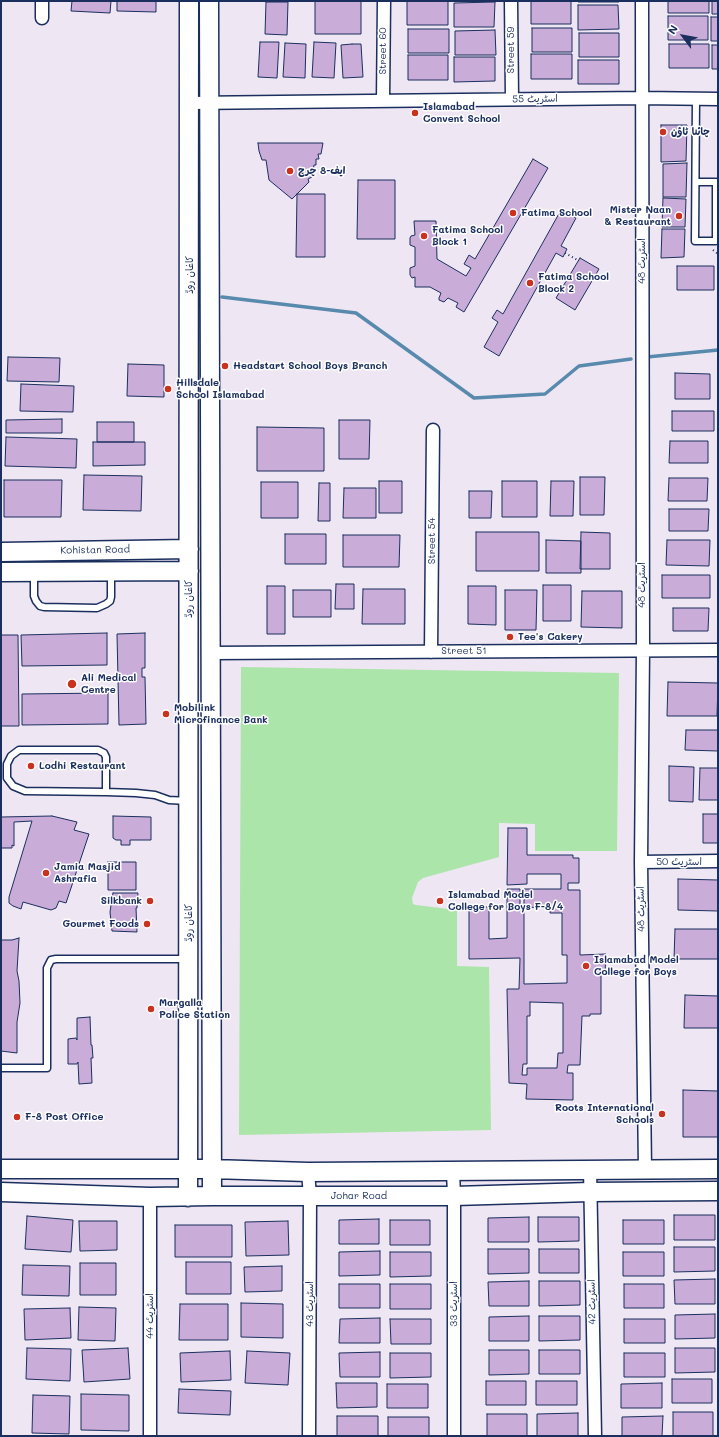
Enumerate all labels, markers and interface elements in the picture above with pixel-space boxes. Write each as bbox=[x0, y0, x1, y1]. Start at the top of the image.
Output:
north arrow bbox=[663, 16, 703, 56]
text: N bbox=[664, 22, 681, 37]
street label: Street 60 bbox=[377, 27, 389, 75]
street label: Street 59 bbox=[505, 27, 517, 73]
street label: اسٹریٹ 55 bbox=[512, 93, 558, 105]
place label: Islamabad Convent School bbox=[423, 101, 500, 124]
marker: Islamabad Convent School bbox=[410, 108, 420, 118]
place label: چائنا ٹاؤن bbox=[671, 126, 710, 138]
marker: چائنا ٹاؤن bbox=[658, 127, 668, 137]
place label: ایف-8 چرچ bbox=[298, 165, 345, 177]
marker: ایف-8 چرچ bbox=[285, 166, 295, 176]
place label: Mister Naan & Restaurant bbox=[604, 204, 671, 228]
place label: Fatima School bbox=[521, 207, 592, 219]
marker: Fatima School bbox=[508, 208, 518, 218]
marker: Mister Naan & Restaurant bbox=[674, 211, 684, 221]
place label: Fatima School Block 1 bbox=[432, 224, 503, 248]
marker: Fatima School Block 1 bbox=[419, 231, 429, 241]
street label: اسٹریٹ 48 bbox=[636, 238, 648, 284]
street label: کاغان روڈ bbox=[184, 256, 196, 294]
place label: Fatima School Block 2 bbox=[538, 271, 609, 294]
marker: Fatima School Block 2 bbox=[525, 278, 535, 288]
place label: Headstart School Boys Branch bbox=[233, 360, 387, 372]
marker: Headstart School Boys Branch bbox=[220, 361, 230, 371]
place label: Hillsdale School Islamabad bbox=[176, 377, 264, 400]
marker: Hillsdale School Islamabad bbox=[163, 384, 173, 394]
street label: Street 54 bbox=[426, 518, 438, 564]
street label: Kohistan Road bbox=[60, 543, 130, 557]
street label: اسٹریٹ 48 bbox=[636, 562, 648, 608]
street label: کاغان روڈ bbox=[183, 580, 195, 618]
place label: Tee's Cakery bbox=[518, 631, 583, 643]
marker: Tee's Cakery bbox=[505, 632, 515, 642]
street label: Street 51 bbox=[441, 645, 487, 657]
place label: Ali Medical Centre bbox=[81, 672, 136, 696]
marker: Ali Medical Centre bbox=[66, 678, 78, 690]
place label: Mobilink Microfinance Bank bbox=[174, 702, 268, 726]
marker: Mobilink Microfinance Bank bbox=[161, 709, 171, 719]
place label: Lodhi Restaurant bbox=[39, 760, 126, 772]
marker: Lodhi Restaurant bbox=[26, 761, 36, 771]
street label: اسٹریٹ 50 bbox=[656, 856, 702, 868]
place label: Jamia Masjid Ashrafia bbox=[54, 861, 121, 884]
marker: Jamia Masjid Ashrafia bbox=[41, 868, 51, 878]
street label: اسٹریٹ 48 bbox=[635, 886, 647, 932]
place label: Islamabad Model College for Boys F-8/4 bbox=[448, 889, 563, 912]
place label: Silkbank bbox=[101, 895, 142, 907]
marker: Silkbank bbox=[145, 896, 155, 906]
marker: Islamabad Model College for Boys F-8/4 bbox=[435, 896, 445, 906]
street label: کاغان روڈ bbox=[183, 904, 195, 942]
place label: Gourmet Foods bbox=[62, 918, 139, 930]
marker: Gourmet Foods bbox=[142, 919, 152, 929]
place label: Islamabad Model College for Boys bbox=[594, 954, 679, 978]
marker: Islamabad Model College for Boys bbox=[581, 961, 591, 971]
place label: Margalla Police Station bbox=[159, 997, 230, 1020]
marker: Margalla Police Station bbox=[146, 1004, 156, 1014]
place label: Roots International Schools bbox=[555, 1102, 654, 1126]
marker: Roots International Schools bbox=[657, 1109, 667, 1119]
place label: F-8 Post Office bbox=[25, 1111, 103, 1123]
marker: F-8 Post Office bbox=[12, 1112, 22, 1122]
street label: Johar Road bbox=[331, 1190, 387, 1202]
street label: اسٹریٹ 42 bbox=[586, 1279, 598, 1325]
street label: اسٹریٹ 43 bbox=[304, 1281, 316, 1327]
street label: اسٹریٹ 33 bbox=[448, 1281, 460, 1327]
street label: اسٹریٹ 44 bbox=[144, 1293, 156, 1339]

